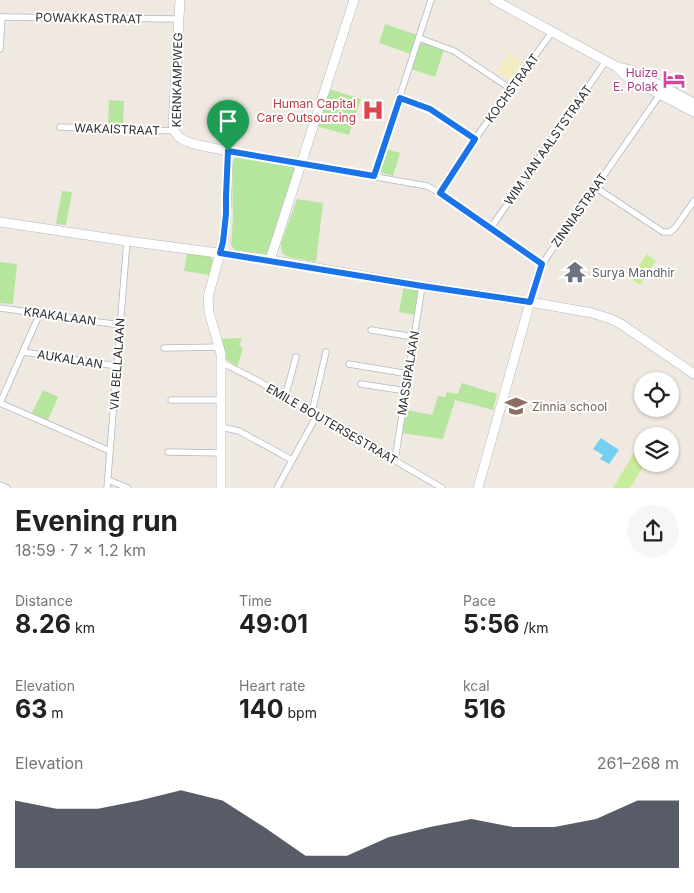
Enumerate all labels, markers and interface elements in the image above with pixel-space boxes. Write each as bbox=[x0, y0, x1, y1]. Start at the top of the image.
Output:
street label: POWAKKASTRAAT bbox=[35, 10, 143, 26]
street label: KERNKAMPWEG bbox=[169, 32, 185, 128]
street label: KOCHSTRAAT bbox=[482, 51, 542, 125]
place label: Huize E. Polak bbox=[613, 65, 658, 94]
hotel icon: Huize E. Polak bbox=[661, 66, 687, 92]
street label: WIM VAN AALSTSTRAAT bbox=[501, 82, 595, 208]
place label: Human Capital Care Outsourcing bbox=[257, 96, 356, 125]
hospital icon: Human Capital Care Outsourcing bbox=[360, 97, 386, 123]
pin bbox=[207, 100, 249, 151]
icon: arrive bbox=[214, 107, 242, 135]
street label: WAKAISTRAAT bbox=[74, 120, 160, 138]
street label: ZINNIASTRAAT bbox=[548, 170, 610, 250]
temple icon: Surya Mandhir bbox=[562, 259, 588, 285]
place label: Surya Mandhir bbox=[592, 265, 675, 280]
street label: KRAKALAAN bbox=[23, 303, 97, 329]
street label: VIA BELLALAAN bbox=[106, 317, 128, 411]
street label: MASSIPALAAN bbox=[394, 330, 422, 416]
street label: AUKALAAN bbox=[36, 346, 104, 372]
map controls bbox=[634, 372, 679, 472]
button: locate bbox=[634, 372, 679, 417]
street label: EMILE BOUTERSESTRAAT bbox=[264, 380, 400, 468]
school or university icon: Zinnia school bbox=[503, 393, 529, 419]
place label: Zinnia school bbox=[532, 399, 607, 414]
button: layers bbox=[634, 427, 679, 472]
text: Evening run bbox=[15, 504, 178, 538]
button: share bbox=[627, 505, 679, 557]
text: 18:59 · 7 × 1.2 km bbox=[15, 540, 146, 560]
text: Distance bbox=[15, 592, 73, 609]
text: Time bbox=[239, 592, 272, 609]
text: Pace bbox=[463, 592, 496, 609]
text: 8.26 bbox=[15, 609, 71, 639]
text: 49:01 bbox=[239, 609, 308, 639]
text: 5:56 bbox=[463, 609, 520, 639]
text: km bbox=[71, 619, 95, 636]
text: /km bbox=[520, 619, 548, 636]
text: Elevation bbox=[15, 677, 75, 694]
text: Heart rate bbox=[239, 677, 305, 694]
text: kcal bbox=[463, 677, 490, 694]
text: 63 bbox=[15, 694, 47, 724]
text: 140 bbox=[239, 694, 284, 724]
text: 516 bbox=[463, 694, 506, 724]
text: m bbox=[47, 704, 64, 721]
text: bpm bbox=[284, 704, 317, 721]
text: Elevation bbox=[15, 753, 84, 773]
text: 261–268 m bbox=[597, 753, 679, 773]

